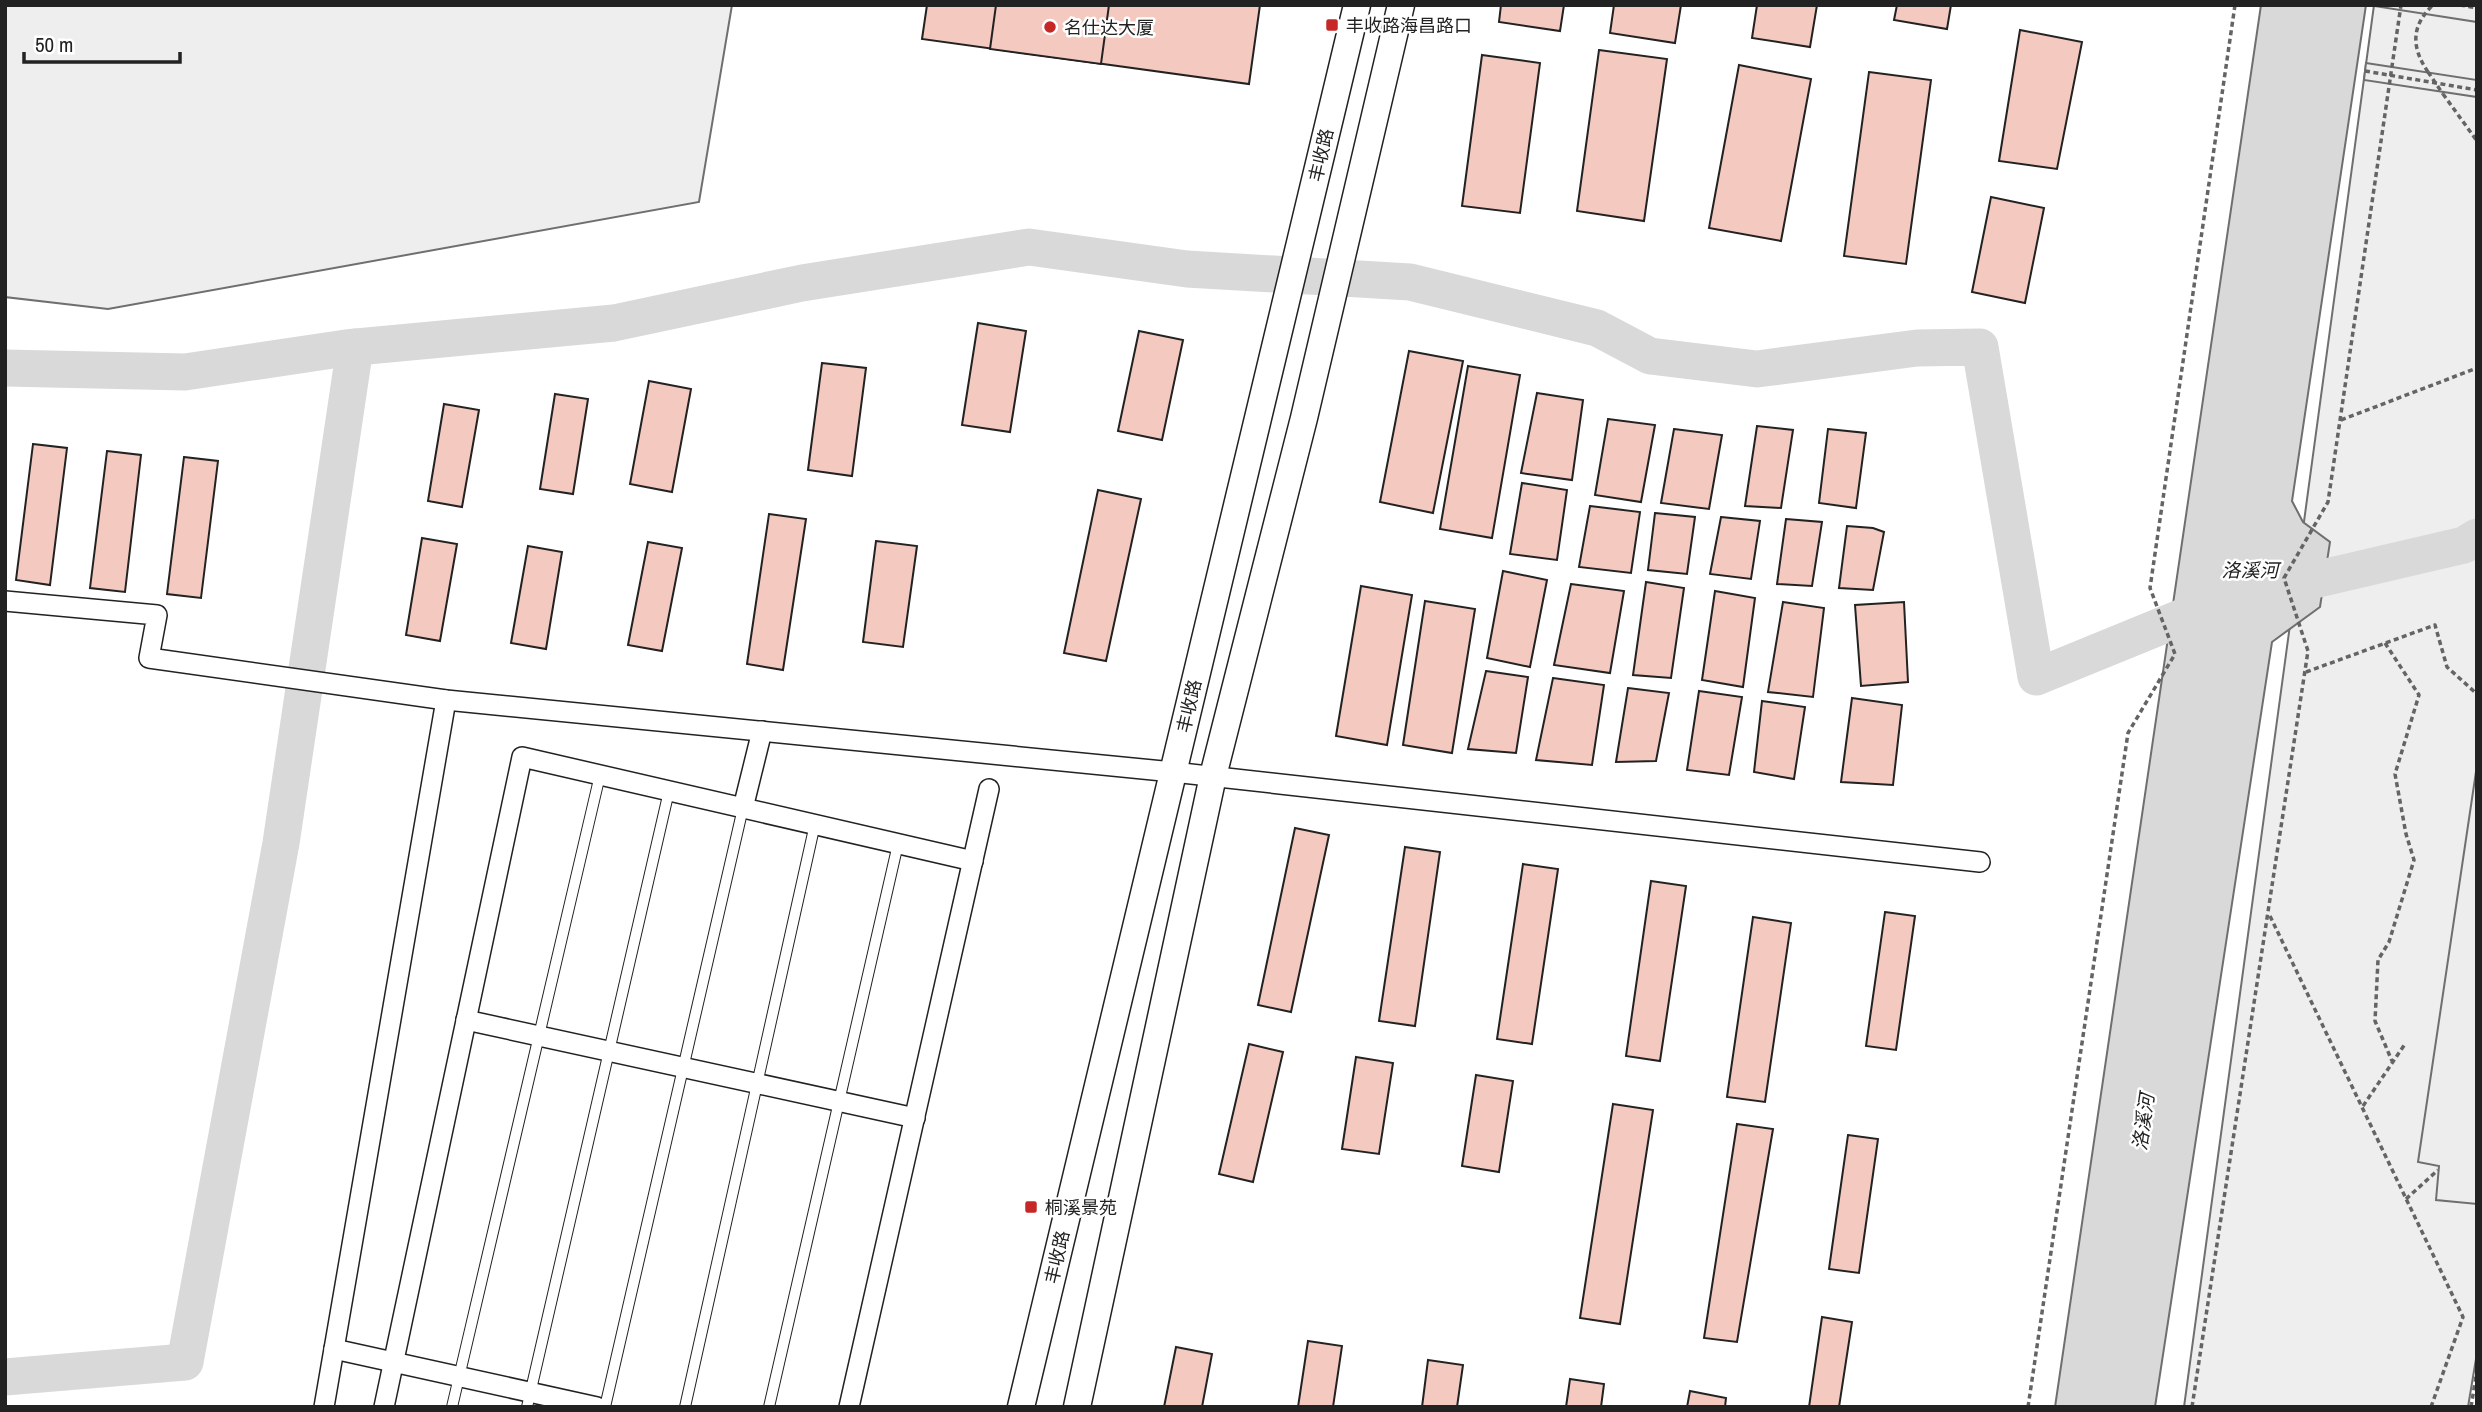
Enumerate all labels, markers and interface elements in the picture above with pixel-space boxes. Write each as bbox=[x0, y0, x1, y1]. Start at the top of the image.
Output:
place label: 丰收路海昌路口 bbox=[1346, 13, 1472, 38]
place label: 名仕达大厦 bbox=[1064, 15, 1154, 40]
marker: 丰收路海昌路口 bbox=[1324, 17, 1340, 33]
marker: 名仕达大厦 bbox=[1042, 19, 1058, 35]
scale bar bbox=[24, 21, 180, 65]
text: 50 m bbox=[35, 30, 73, 59]
street label: 丰收路 bbox=[1303, 126, 1339, 184]
water label: 洛溪河 bbox=[2221, 557, 2282, 583]
street label: 丰收路 bbox=[1171, 677, 1207, 735]
water label: 洛溪河 bbox=[2126, 1088, 2160, 1152]
place label: 桐溪景苑 bbox=[1045, 1195, 1117, 1220]
marker: 桐溪景苑 bbox=[1023, 1199, 1039, 1215]
street label: 丰收路 bbox=[1039, 1228, 1075, 1286]

